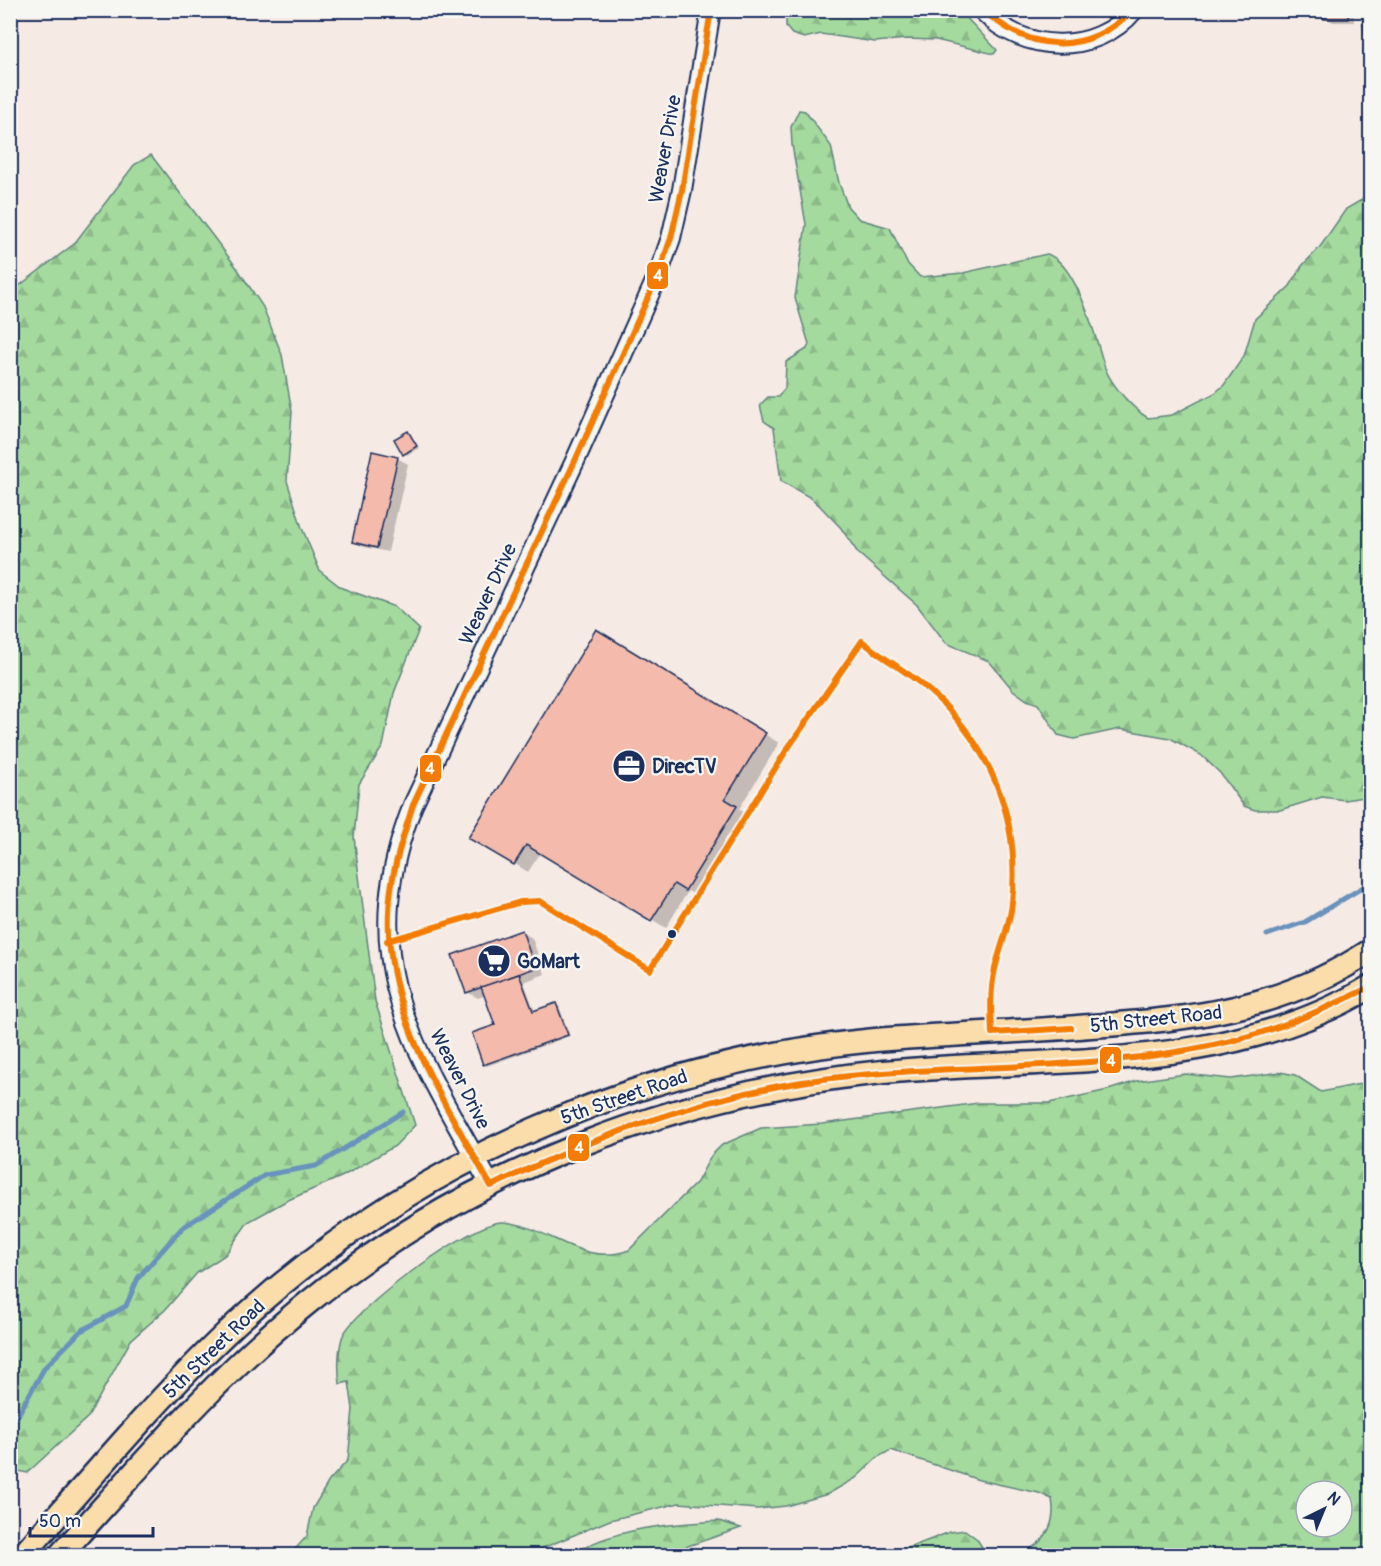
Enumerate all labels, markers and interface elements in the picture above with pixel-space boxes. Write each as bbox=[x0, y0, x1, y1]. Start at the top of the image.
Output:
street label: Weaver Drive bbox=[643, 93, 687, 205]
line badge: 4 bbox=[646, 261, 669, 290]
text: 4 bbox=[653, 266, 663, 286]
street label: Weaver Drive bbox=[454, 539, 522, 649]
office icon: DirecTV bbox=[611, 748, 647, 784]
line badge: 4 bbox=[419, 754, 442, 783]
place label: DirecTV bbox=[652, 754, 717, 779]
text: 4 bbox=[425, 759, 435, 779]
unlabelled marker bbox=[666, 928, 678, 940]
supermarket icon: GoMart bbox=[476, 943, 512, 979]
place label: GoMart bbox=[517, 949, 581, 974]
street label: 5th Street Road bbox=[1089, 1000, 1223, 1038]
street label: Weaver Drive bbox=[424, 1025, 496, 1133]
line badge: 4 bbox=[1099, 1046, 1122, 1074]
text: 4 bbox=[1106, 1051, 1116, 1071]
street label: 5th Street Road bbox=[557, 1064, 691, 1130]
line badge: 4 bbox=[567, 1133, 590, 1162]
text: 4 bbox=[574, 1138, 584, 1158]
street label: 5th Street Road bbox=[158, 1294, 270, 1404]
north arrow bbox=[1294, 1479, 1354, 1539]
text: N bbox=[1323, 1488, 1344, 1510]
scale bar bbox=[30, 1500, 153, 1538]
text: 50 m bbox=[39, 1510, 81, 1533]

